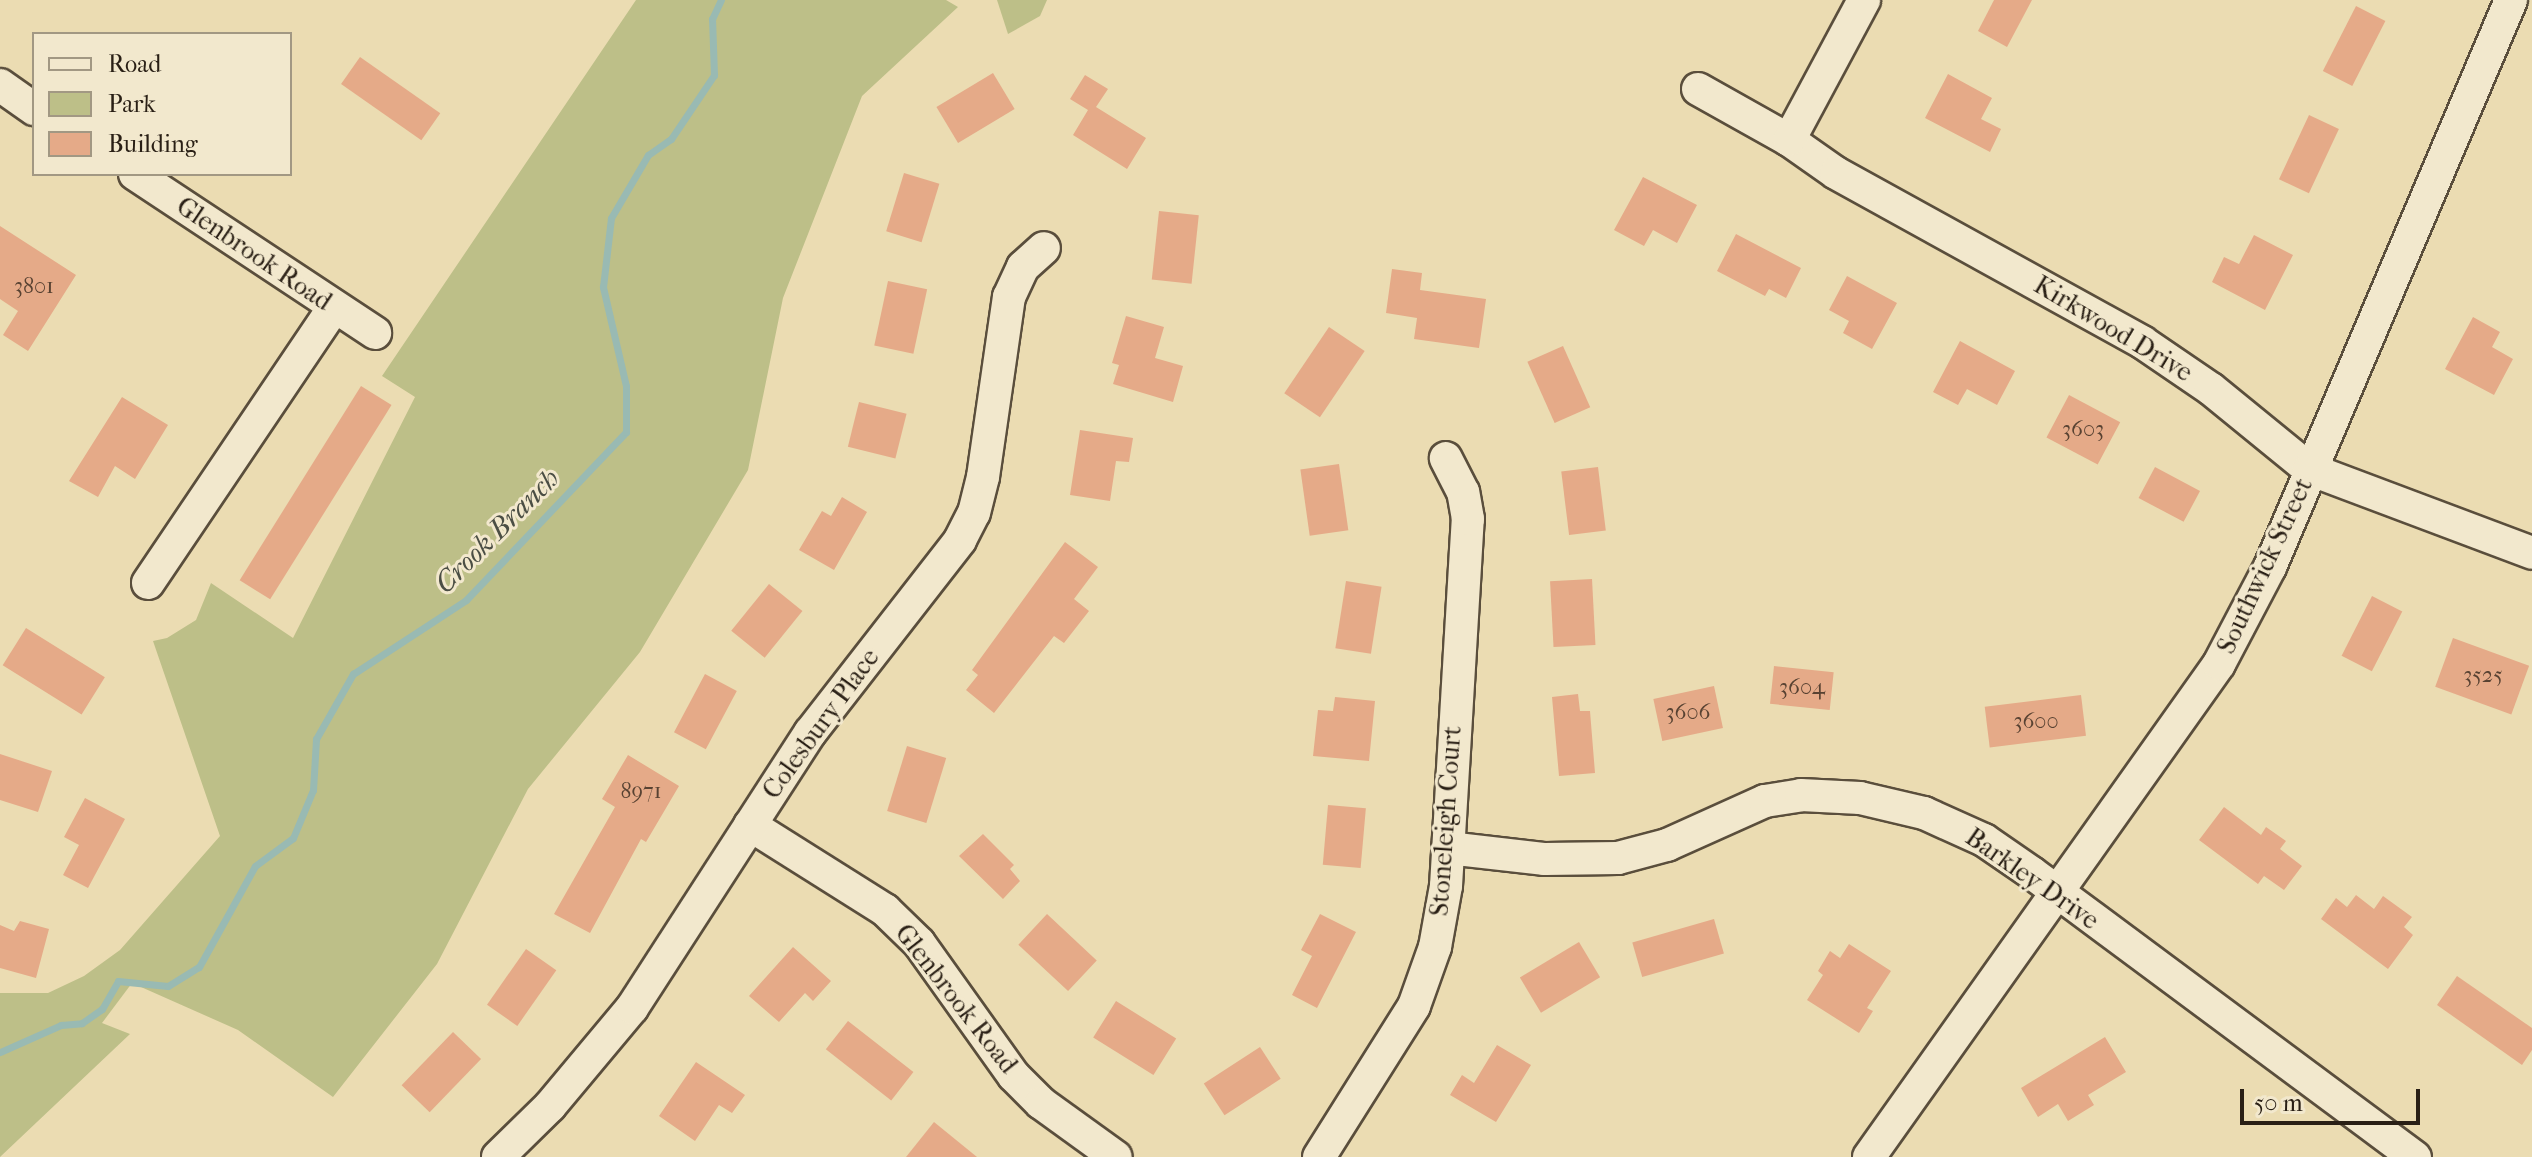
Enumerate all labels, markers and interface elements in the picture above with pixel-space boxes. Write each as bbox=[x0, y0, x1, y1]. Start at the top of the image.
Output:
legend bbox=[32, 32, 292, 176]
text: Road bbox=[108, 50, 161, 78]
text: Park bbox=[108, 90, 156, 118]
text: Building bbox=[108, 130, 198, 158]
street label: Glenbrook Road bbox=[170, 191, 338, 317]
street label: Kirkwood Drive bbox=[2028, 269, 2198, 389]
house number: 3801 bbox=[14, 274, 54, 300]
house number: 3603 bbox=[2062, 417, 2104, 443]
water label: Crook Branch bbox=[428, 462, 566, 600]
street label: Southwick Street bbox=[2211, 473, 2319, 659]
street label: Colesbury Place bbox=[756, 643, 886, 805]
house number: 3525 bbox=[2463, 663, 2503, 689]
house number: 3604 bbox=[1779, 675, 1825, 701]
house number: 3606 bbox=[1666, 700, 1710, 726]
house number: 3600 bbox=[2013, 709, 2059, 735]
street label: Stoneleigh Court bbox=[1424, 725, 1468, 917]
house number: 8971 bbox=[620, 779, 662, 805]
street label: Barkley Drive bbox=[1959, 822, 2105, 936]
street label: Glenbrook Road bbox=[888, 918, 1024, 1080]
scale bar bbox=[2244, 1073, 2424, 1123]
text: 50 m bbox=[2254, 1089, 2303, 1117]

